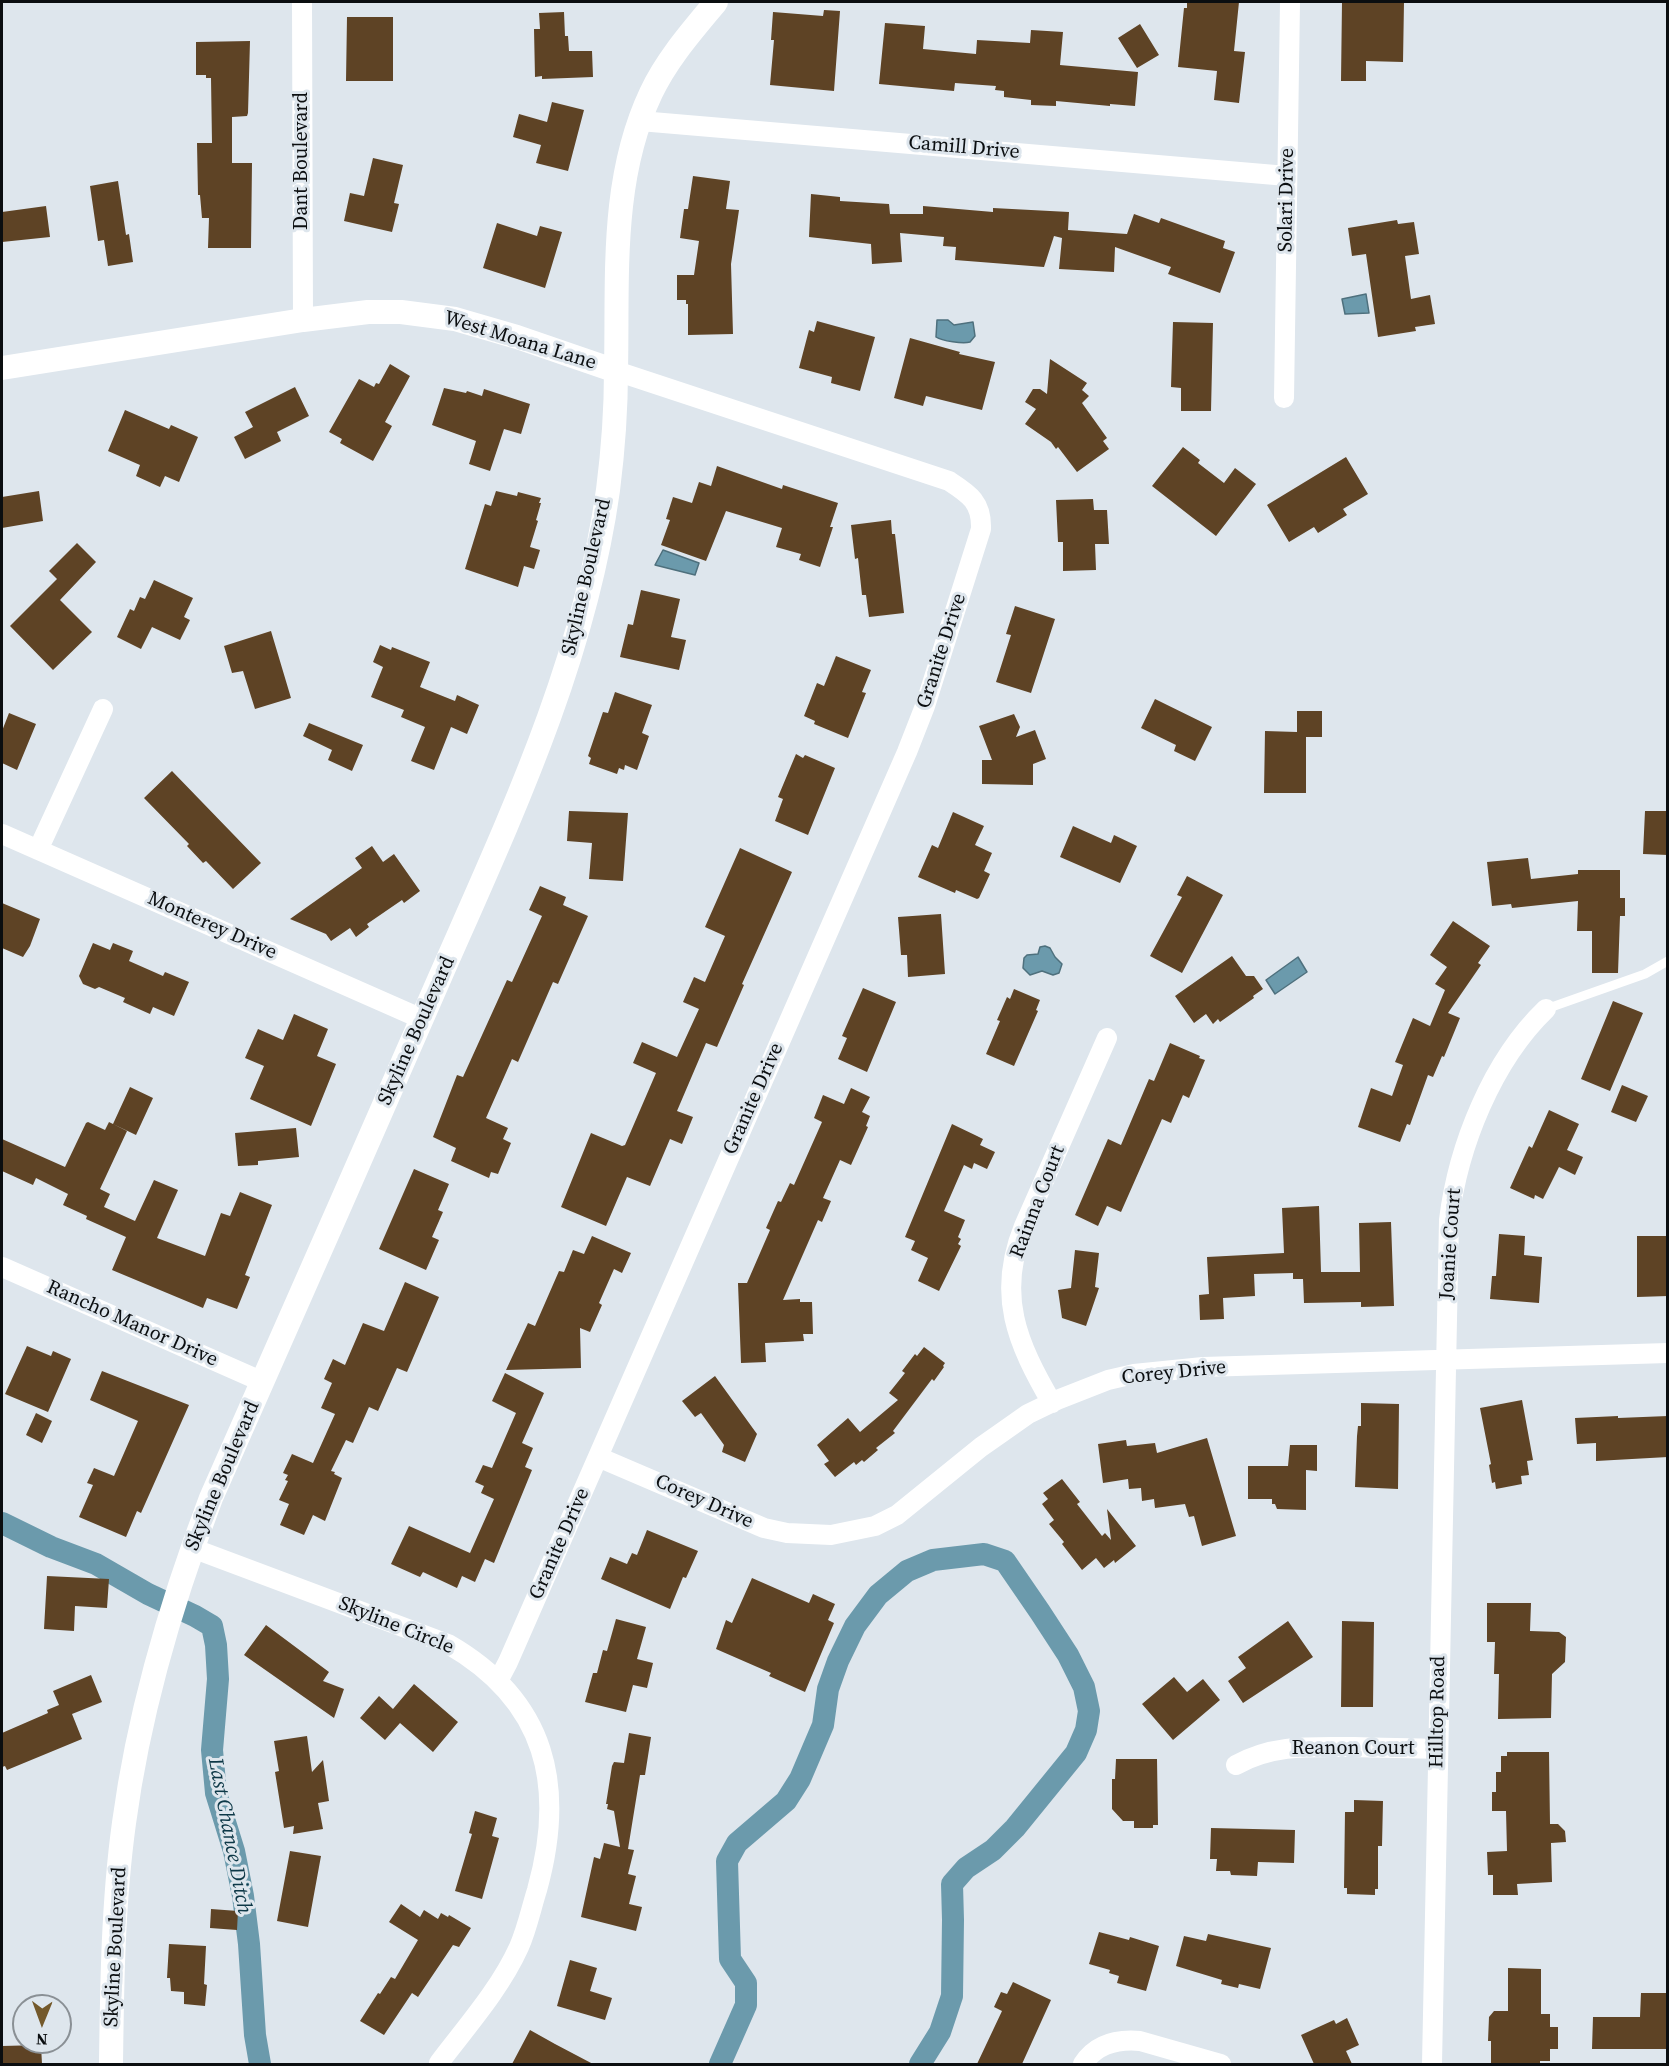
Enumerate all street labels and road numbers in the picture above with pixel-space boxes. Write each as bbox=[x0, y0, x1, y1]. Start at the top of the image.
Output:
street label: Dant Boulevard bbox=[290, 92, 314, 230]
street label: Camill Drive bbox=[907, 131, 1021, 165]
street label: Solari Drive bbox=[1274, 148, 1300, 252]
street label: West Moana Lane bbox=[441, 306, 599, 376]
street label: Skyline Boulevard bbox=[557, 496, 617, 658]
street label: Granite Drive bbox=[912, 590, 972, 712]
street label: Monterey Drive bbox=[144, 887, 280, 965]
street label: Skyline Boulevard bbox=[373, 953, 461, 1109]
street label: Granite Drive bbox=[719, 1039, 789, 1159]
street label: Rainna Court bbox=[1006, 1142, 1070, 1262]
street label: Joanie Court bbox=[1435, 1188, 1467, 1300]
street label: Rancho Manor Drive bbox=[43, 1275, 221, 1373]
street label: Corey Drive bbox=[1121, 1356, 1227, 1390]
street label: Skyline Boulevard bbox=[181, 1398, 265, 1554]
street label: Corey Drive bbox=[651, 1470, 757, 1534]
street label: Granite Drive bbox=[525, 1484, 595, 1604]
street label: Skyline Circle bbox=[335, 1592, 457, 1660]
street label: Hilltop Road bbox=[1425, 1656, 1451, 1768]
street label: Reanon Court bbox=[1291, 1737, 1415, 1761]
street label: Skyline Boulevard bbox=[100, 1866, 132, 2028]

